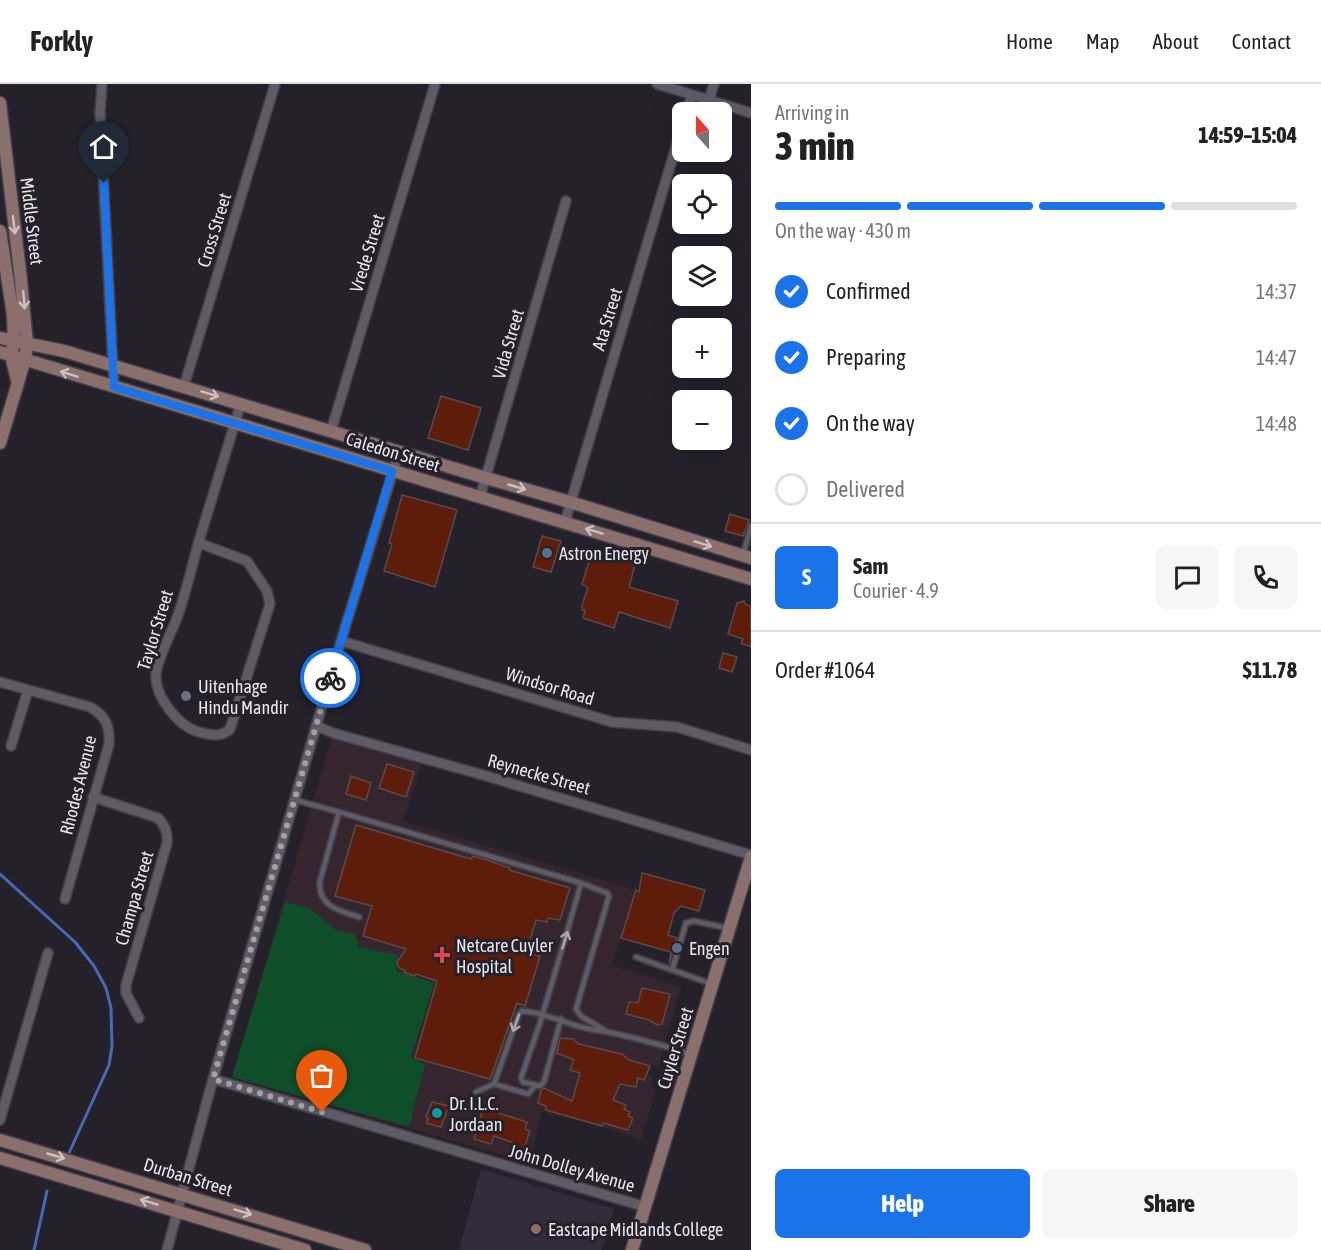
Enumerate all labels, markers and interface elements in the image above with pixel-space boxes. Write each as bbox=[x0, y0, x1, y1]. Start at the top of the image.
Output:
text: Forkly bbox=[30, 25, 93, 57]
text: Home bbox=[1006, 29, 1053, 53]
text: Map bbox=[1086, 29, 1120, 53]
text: About bbox=[1153, 29, 1199, 53]
text: Contact bbox=[1232, 29, 1291, 53]
text: Arriving in bbox=[775, 101, 849, 124]
north arrow bbox=[672, 102, 732, 162]
map controls bbox=[672, 102, 732, 450]
pin bbox=[78, 121, 129, 183]
text: 14:59–15:04 bbox=[1198, 122, 1297, 148]
text: 3 min bbox=[775, 124, 855, 168]
icon: home bbox=[87, 130, 120, 163]
button: locate bbox=[672, 174, 732, 234]
street label: Middle Street bbox=[16, 176, 48, 266]
street label: Cross Street bbox=[193, 190, 235, 270]
street label: Vrede Street bbox=[345, 211, 389, 295]
one-way arrow bbox=[9, 215, 20, 235]
text: On the way · 430 m bbox=[775, 219, 911, 242]
button: layers bbox=[672, 246, 732, 306]
icon: check bbox=[775, 275, 808, 308]
text: Confirmed bbox=[826, 278, 911, 304]
text: 14:37 bbox=[1256, 280, 1297, 303]
street label: Ata Street bbox=[588, 285, 626, 353]
one-way arrow bbox=[19, 289, 30, 309]
street label: Vida Street bbox=[488, 307, 528, 381]
button: + bbox=[672, 318, 732, 378]
icon: check bbox=[775, 341, 808, 374]
text: Preparing bbox=[826, 344, 906, 370]
text: 14:47 bbox=[1256, 346, 1297, 369]
one-way arrow bbox=[60, 368, 79, 379]
one-way arrow bbox=[200, 389, 219, 400]
button: − bbox=[672, 390, 732, 450]
icon: check bbox=[775, 407, 808, 440]
text: On the way bbox=[826, 410, 915, 436]
text: 14:48 bbox=[1256, 412, 1297, 435]
street label: Caledon Street bbox=[344, 428, 442, 476]
text: Delivered bbox=[826, 476, 905, 502]
one-way arrow bbox=[507, 482, 526, 493]
one-way arrow bbox=[585, 525, 604, 536]
one-way arrow bbox=[694, 539, 713, 550]
place label: Astron Energy bbox=[559, 543, 649, 564]
marker: Astron Energy bbox=[540, 546, 554, 560]
button: chat bbox=[1156, 546, 1219, 609]
button: phone bbox=[1234, 546, 1297, 609]
text: Sam bbox=[853, 553, 888, 579]
text: S bbox=[802, 564, 811, 590]
text: Courier · 4.9 bbox=[853, 579, 939, 602]
street label: Taylor Street bbox=[133, 587, 177, 673]
courier bbox=[300, 648, 360, 708]
text: Order #1064 bbox=[775, 657, 875, 683]
text: $11.78 bbox=[1242, 657, 1297, 683]
icon: bike bbox=[314, 662, 347, 695]
street label: Windsor Road bbox=[503, 663, 597, 709]
place label: Uitenhage Hindu Mandir bbox=[198, 676, 289, 718]
marker: Uitenhage Hindu Mandir bbox=[179, 689, 193, 703]
street label: Rhodes Avenue bbox=[56, 733, 100, 837]
street label: Reynecke Street bbox=[485, 749, 593, 799]
street label: Champa Street bbox=[111, 848, 157, 948]
one-way arrow bbox=[560, 931, 571, 950]
place label: Netcare Cuyler Hospital bbox=[456, 935, 554, 977]
place label: Engen bbox=[689, 938, 730, 959]
marker: Engen bbox=[670, 941, 684, 955]
marker: Netcare Cuyler Hospital bbox=[433, 946, 451, 964]
street label: Cuyler Street bbox=[653, 1005, 697, 1091]
one-way arrow bbox=[510, 1013, 521, 1032]
pin bbox=[296, 1050, 347, 1112]
icon: bag bbox=[305, 1059, 338, 1092]
place label: Dr. I.L.C. Jordaan bbox=[449, 1093, 503, 1135]
marker: Dr. I.L.C. Jordaan bbox=[430, 1106, 444, 1120]
street label: John Dolley Avenue bbox=[507, 1140, 637, 1196]
one-way arrow bbox=[46, 1151, 65, 1162]
street label: Durban Street bbox=[141, 1154, 235, 1200]
button: Help bbox=[775, 1169, 1030, 1238]
button: Share bbox=[1042, 1169, 1297, 1238]
one-way arrow bbox=[140, 1196, 159, 1207]
one-way arrow bbox=[233, 1207, 252, 1218]
place label: Eastcape Midlands College bbox=[548, 1219, 723, 1240]
marker: Eastcape Midlands College bbox=[529, 1222, 543, 1236]

